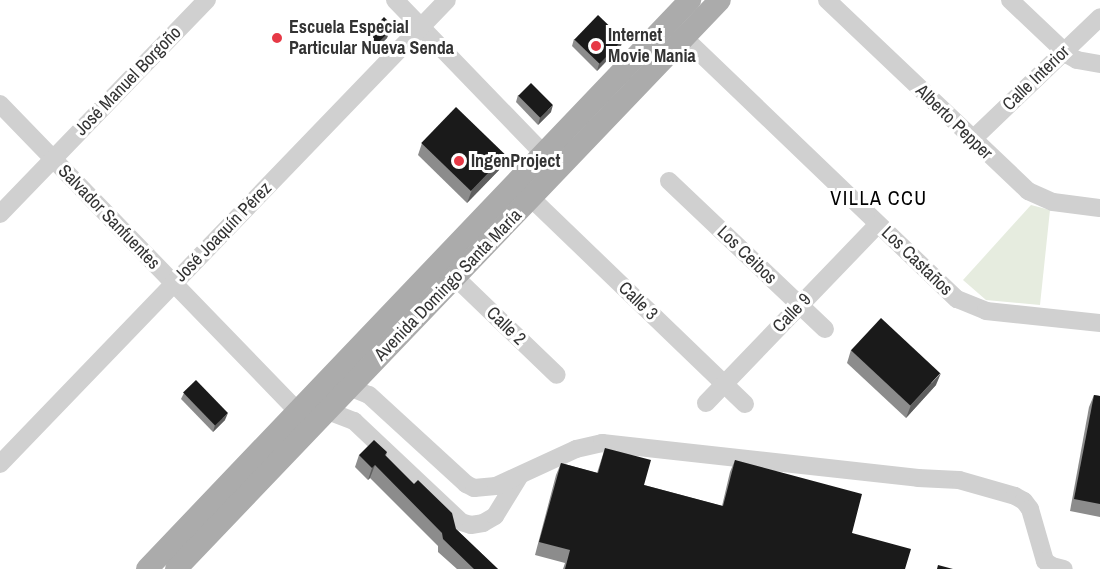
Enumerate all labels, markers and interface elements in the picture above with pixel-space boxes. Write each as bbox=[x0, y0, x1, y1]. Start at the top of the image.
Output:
place label: Escuela Especial Particular Nueva Senda bbox=[289, 17, 454, 60]
street label: José Manuel Borgoño bbox=[70, 22, 186, 140]
place label: Internet Movie Mania bbox=[608, 25, 696, 68]
marker: Escuela Especial Particular Nueva Senda bbox=[270, 31, 284, 45]
marker: Internet Movie Mania bbox=[589, 39, 603, 53]
street label: Calle Interior bbox=[998, 41, 1074, 115]
street label: Alberto Pepper bbox=[911, 80, 997, 164]
place label: IngenProject bbox=[471, 150, 560, 172]
marker: IngenProject bbox=[452, 154, 466, 168]
street label: Salvador Sanfuentes bbox=[54, 160, 164, 274]
street label: José Joaquín Pérez bbox=[170, 178, 276, 286]
district label: VILLA CCU bbox=[830, 185, 928, 209]
street label: Avenida Domingo Santa María bbox=[370, 205, 526, 365]
street label: Los Ceibos bbox=[713, 221, 781, 289]
street label: Los Castaños bbox=[877, 222, 957, 300]
street label: Calle 3 bbox=[614, 277, 662, 325]
street label: Calle 9 bbox=[768, 289, 816, 337]
street label: Calle 2 bbox=[482, 302, 530, 350]

